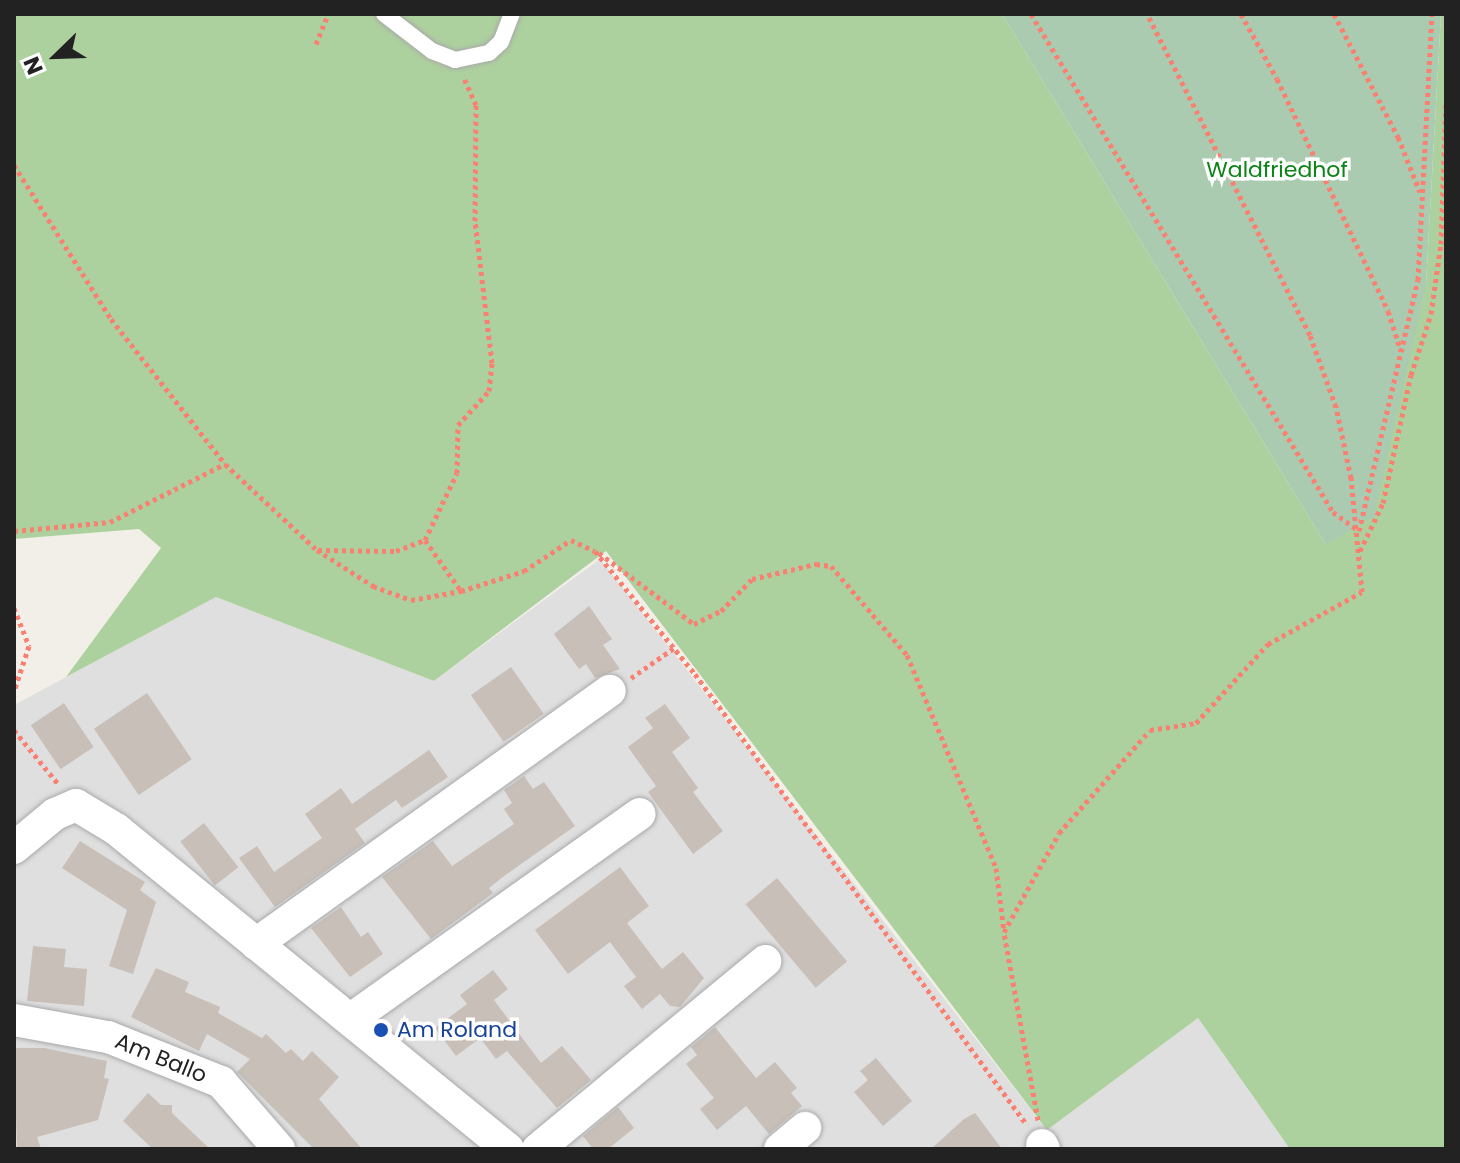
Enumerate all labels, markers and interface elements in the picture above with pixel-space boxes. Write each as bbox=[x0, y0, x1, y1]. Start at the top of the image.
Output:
north arrow bbox=[16, 16, 96, 96]
text: N bbox=[16, 52, 51, 79]
park label: Waldfriedhof bbox=[1206, 157, 1348, 183]
place label: Am Roland bbox=[397, 1017, 517, 1043]
marker: Am Roland bbox=[372, 1021, 390, 1039]
street label: Am Ballo bbox=[111, 1028, 211, 1088]

